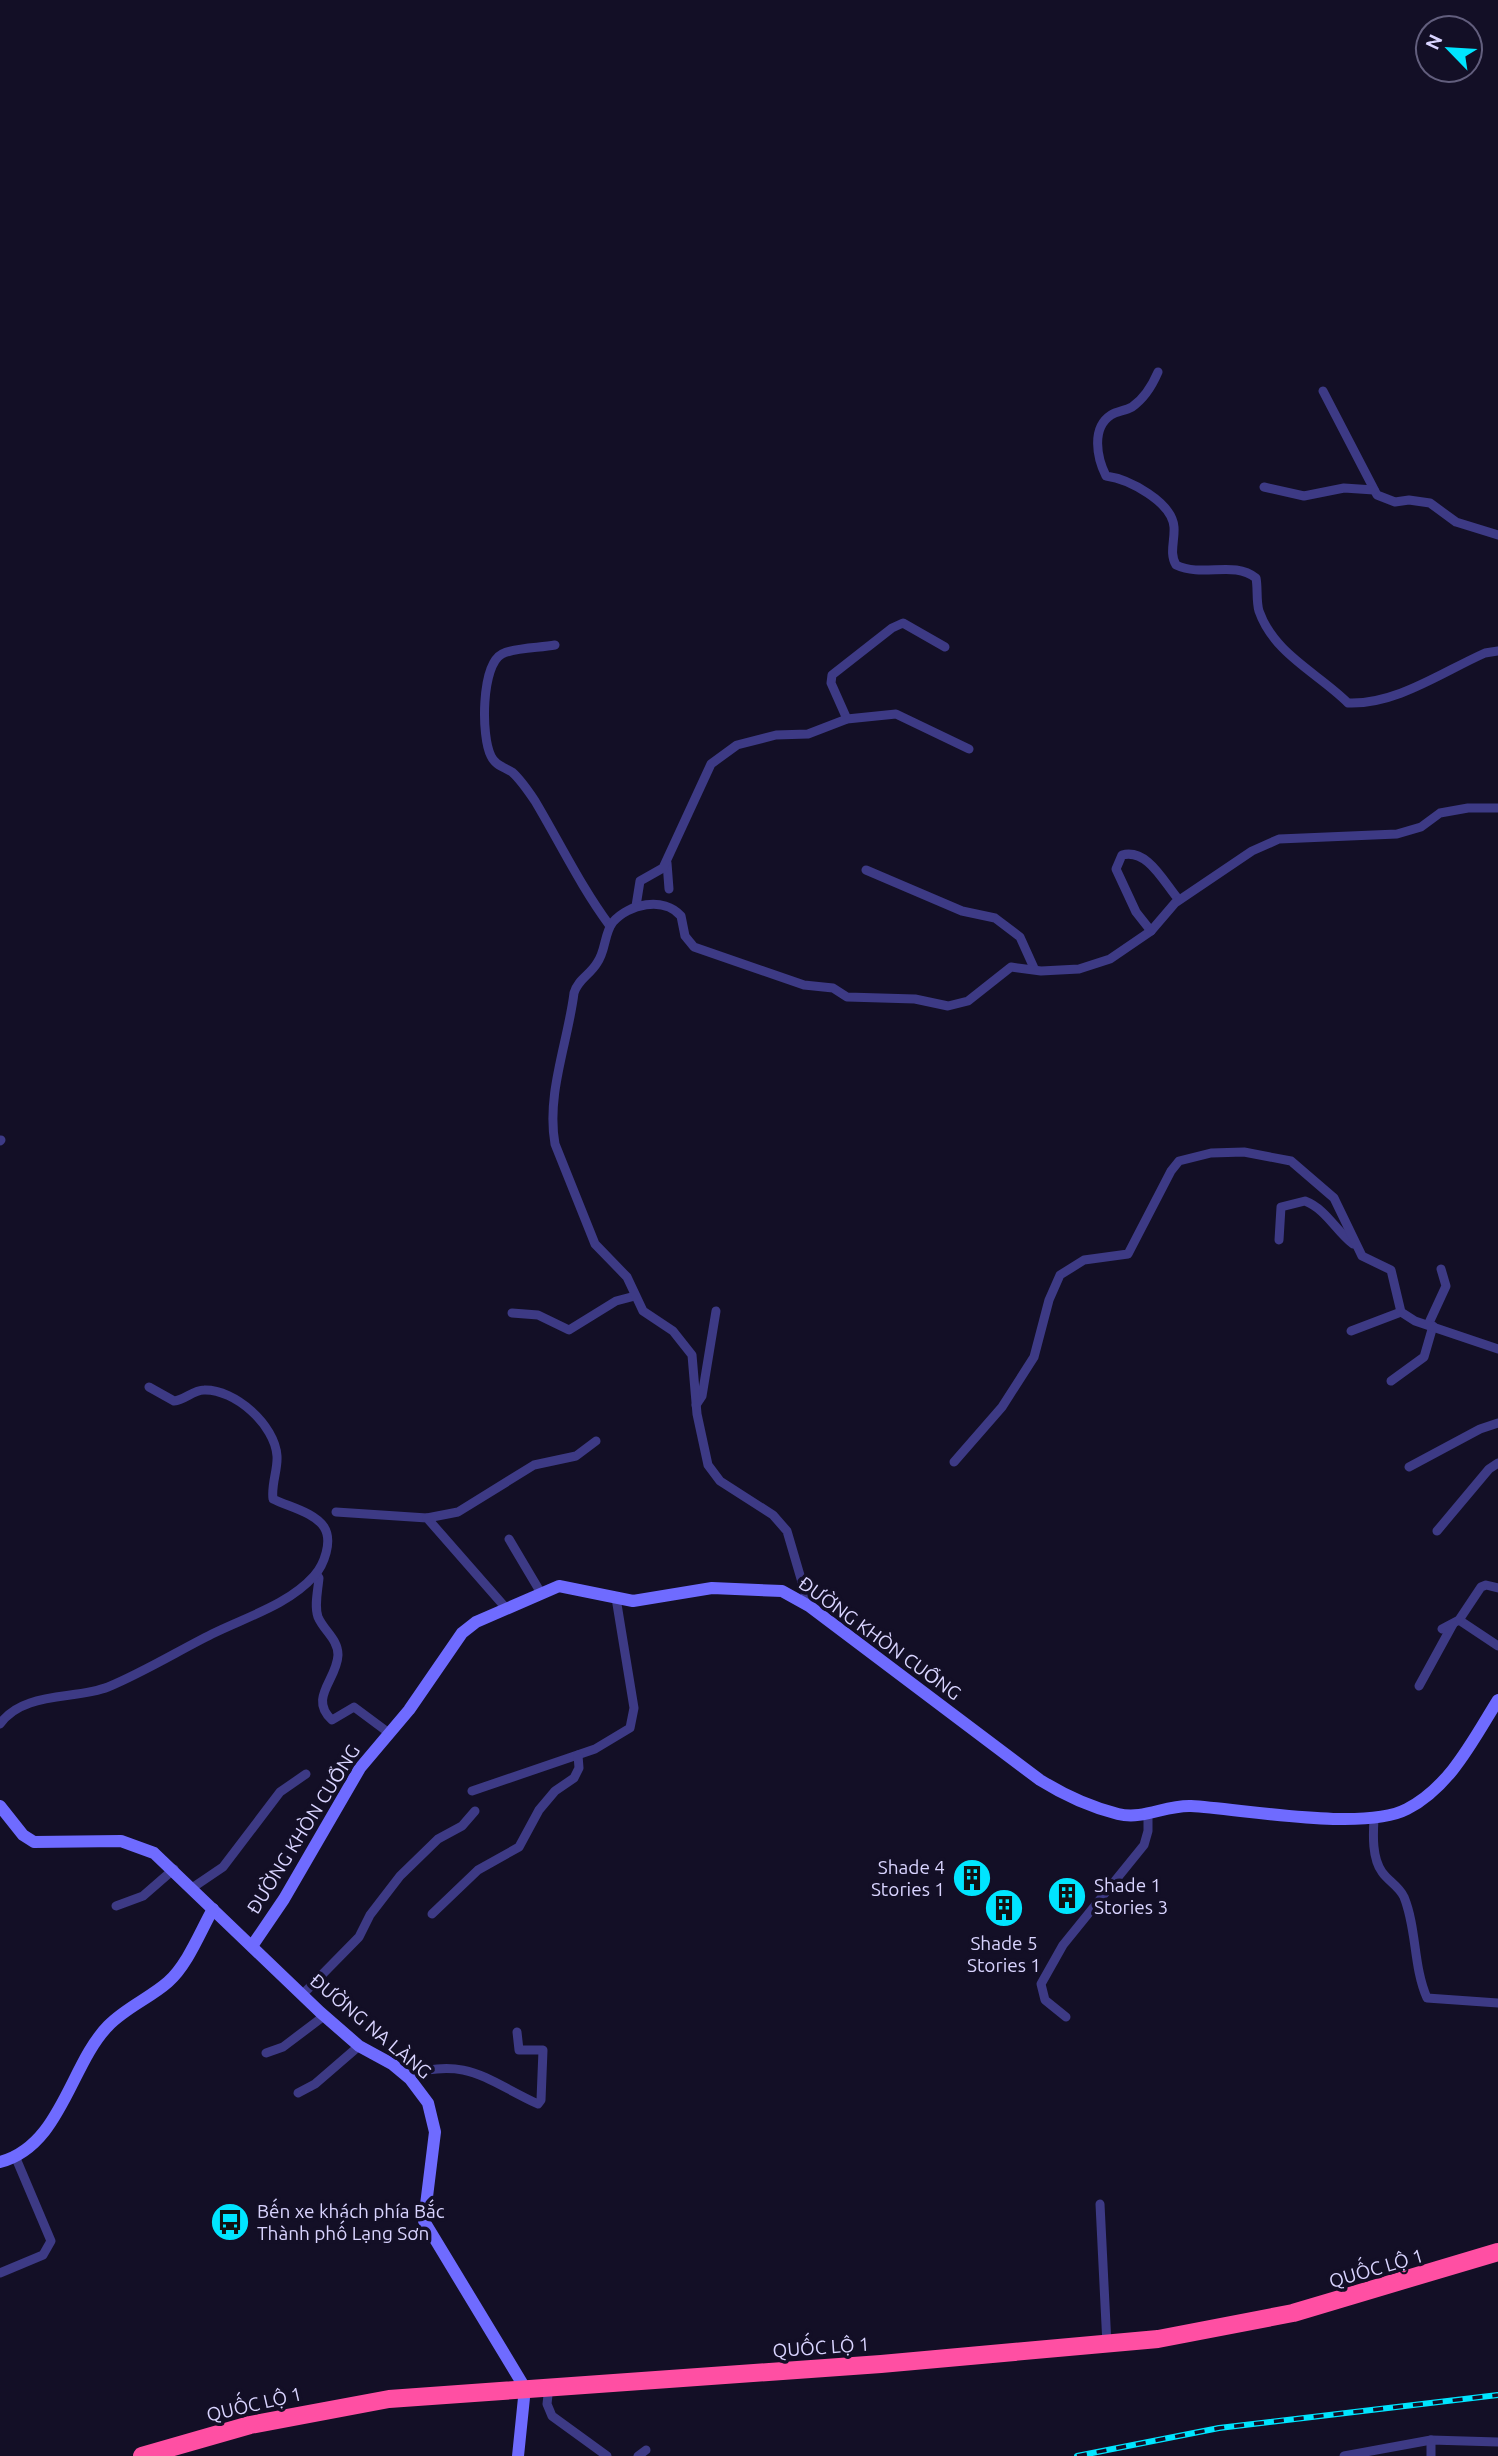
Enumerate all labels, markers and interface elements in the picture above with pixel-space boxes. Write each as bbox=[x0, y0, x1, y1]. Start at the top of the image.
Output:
north arrow bbox=[1414, 14, 1484, 84]
text: N bbox=[1421, 31, 1447, 53]
street label: ĐƯỜNG KHÒN CUỔNG bbox=[795, 1571, 966, 1704]
street label: ĐƯỜNG KHÒN CUỔNG bbox=[242, 1740, 364, 1918]
place label: Shade 4 Stories 1 bbox=[871, 1856, 945, 1900]
building icon: Shade 4 Stories 1 bbox=[951, 1857, 993, 1899]
place label: Shade 1 Stories 3 bbox=[1094, 1874, 1168, 1918]
building icon: Shade 1 Stories 3 bbox=[1046, 1875, 1088, 1917]
building icon: Shade 5 Stories 1 bbox=[983, 1887, 1025, 1929]
place label: Shade 5 Stories 1 bbox=[967, 1932, 1041, 1976]
street label: ĐƯỜNG NA LÀNG bbox=[306, 1969, 436, 2083]
place label: Bến xe khách phía Bắc Thành phố Lạng Sơn bbox=[257, 2198, 445, 2244]
bus stop icon: Bến xe khách phía Bắc Thành phố Lạng Sơn bbox=[209, 2201, 251, 2243]
street label: QUỐC LỘ 1 bbox=[1325, 2240, 1426, 2292]
street label: QUỐC LỘ 1 bbox=[771, 2328, 870, 2361]
street label: QUỐC LỘ 1 bbox=[203, 2378, 304, 2426]

